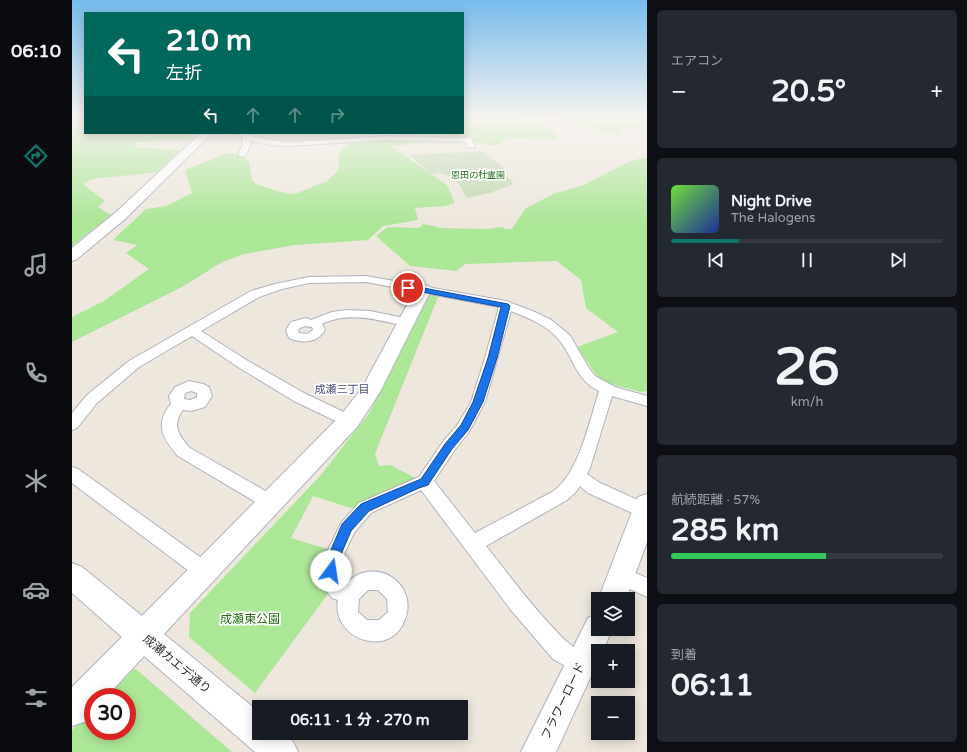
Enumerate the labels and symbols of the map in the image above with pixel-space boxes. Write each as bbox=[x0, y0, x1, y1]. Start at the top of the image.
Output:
park label: 恩田の杜霊園 bbox=[451, 170, 505, 181]
pin bbox=[391, 271, 425, 305]
district label: 成瀬三丁目 bbox=[315, 383, 370, 396]
position arrow bbox=[310, 550, 352, 592]
park label: 成瀬東公園 bbox=[220, 612, 280, 626]
street label: 成瀬カエデ通り bbox=[140, 632, 214, 696]
street label: フラワーロード bbox=[538, 660, 588, 742]
speed limit sign: 30 bbox=[84, 688, 136, 740]

